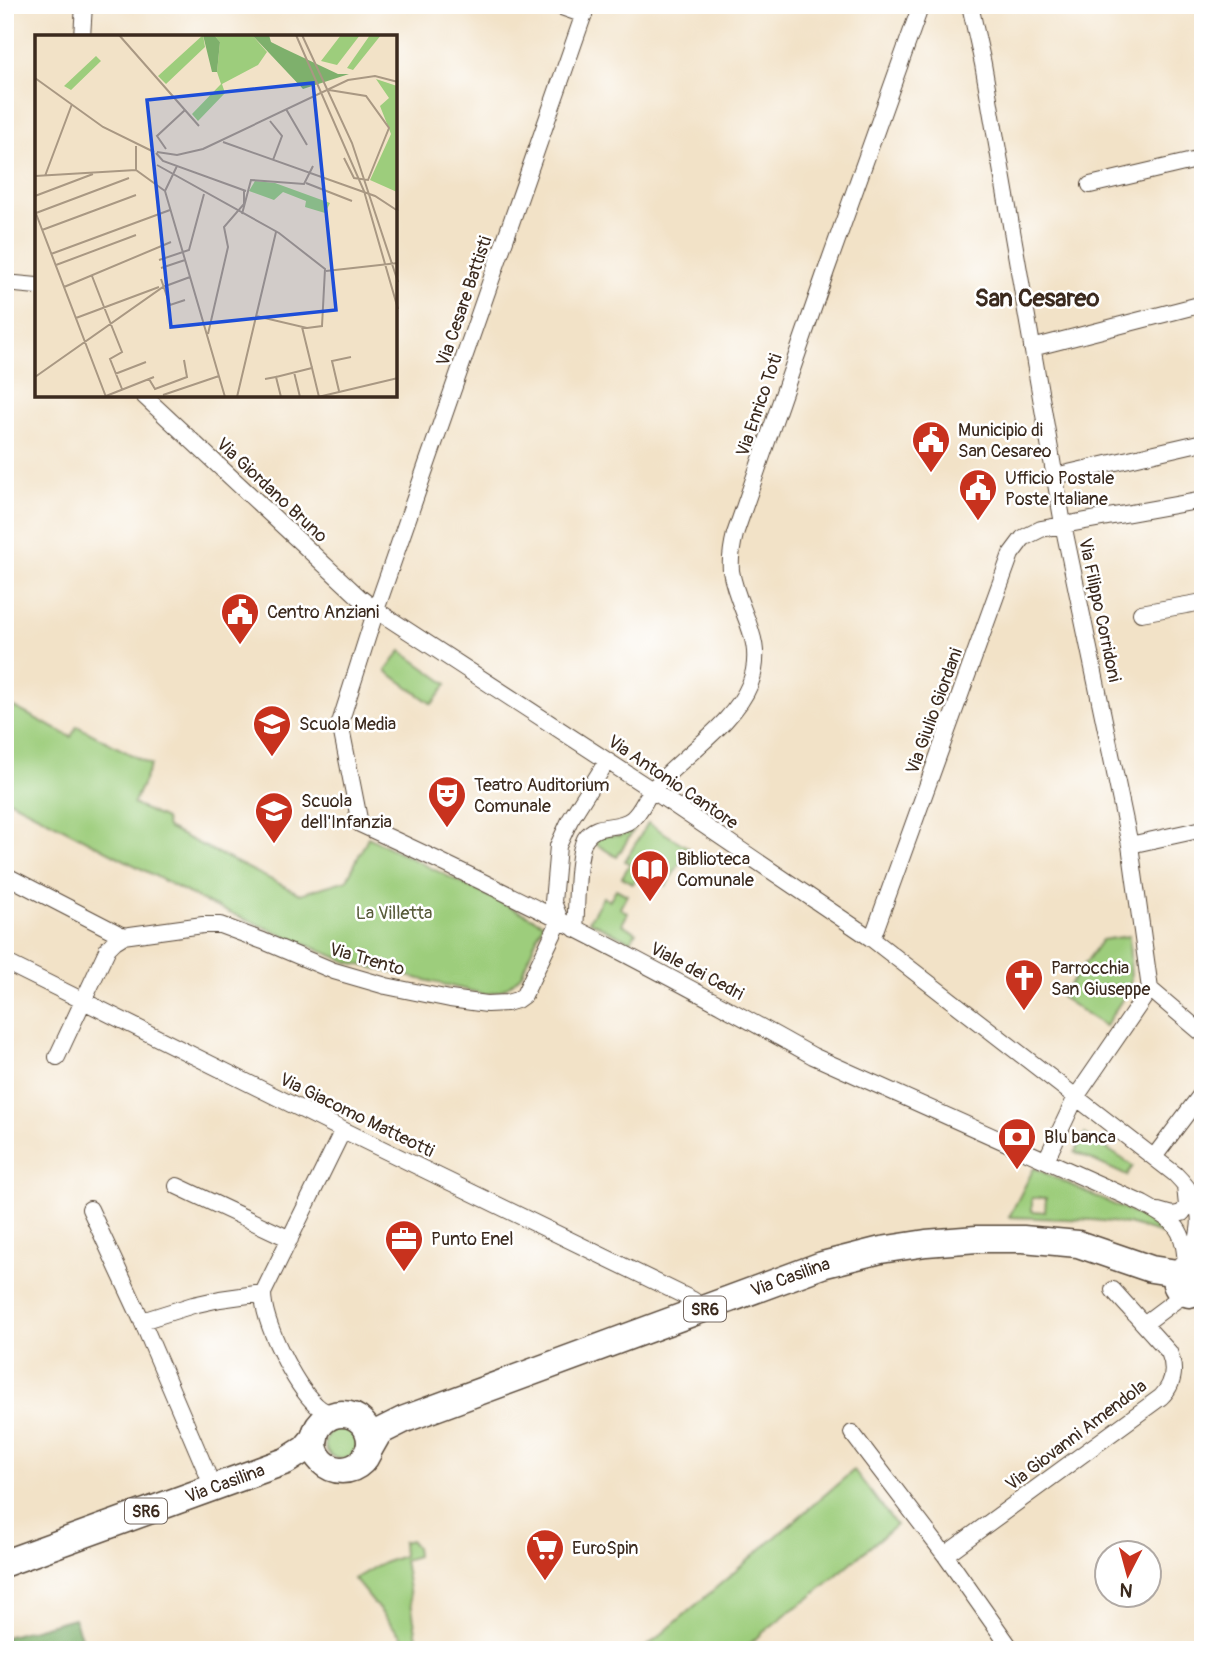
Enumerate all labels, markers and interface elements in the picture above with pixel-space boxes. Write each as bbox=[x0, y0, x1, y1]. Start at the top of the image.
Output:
inset map bbox=[35, 35, 397, 397]
street label: Via Cesare Battisti bbox=[432, 233, 497, 369]
district label: San Cesareo bbox=[975, 284, 1099, 313]
street label: Via Enrico Toti bbox=[731, 351, 788, 460]
public building icon: Municipio di San Cesareo bbox=[910, 419, 952, 474]
place label: Municipio di San Cesareo bbox=[958, 419, 1052, 463]
street label: Via Giordano Bruno bbox=[211, 433, 332, 548]
public building icon: Ufficio Postale Poste Italiane bbox=[957, 467, 999, 522]
place label: Ufficio Postale Poste Italiane bbox=[1005, 467, 1114, 511]
street label: Via Filippo Corridoni bbox=[1073, 536, 1126, 684]
public building icon: Centro Anziani bbox=[219, 591, 261, 646]
place label: Centro Anziani bbox=[267, 601, 379, 624]
street label: Via Giulio Giordani bbox=[901, 645, 968, 777]
school or university icon: Scuola Media bbox=[251, 703, 293, 758]
place label: Scuola Media bbox=[299, 713, 396, 736]
street label: Via Antonio Cantore bbox=[603, 730, 742, 835]
theatre icon: Teatro Auditorium Comunale bbox=[426, 774, 468, 829]
place label: Teatro Auditorium Comunale bbox=[474, 774, 610, 818]
school or university icon: Scuola dell'Infanzia bbox=[253, 790, 295, 845]
place label: Scuola dell'Infanzia bbox=[301, 790, 392, 834]
library icon: Biblioteca Comunale bbox=[629, 848, 671, 903]
place label: Biblioteca Comunale bbox=[677, 848, 754, 892]
park label: La Villetta bbox=[356, 902, 432, 925]
street label: Viale dei Cedri bbox=[646, 937, 748, 1006]
street label: Via Trento bbox=[327, 938, 407, 981]
church icon: Parrocchia San Giuseppe bbox=[1003, 957, 1045, 1012]
place label: Parrocchia San Giuseppe bbox=[1051, 957, 1151, 1001]
street label: Via Giacomo Matteotti bbox=[276, 1068, 438, 1163]
bank icon: Blu banca bbox=[996, 1116, 1038, 1171]
place label: Blu banca bbox=[1044, 1126, 1116, 1149]
office icon: Punto Enel bbox=[383, 1218, 425, 1273]
place label: Punto Enel bbox=[431, 1228, 514, 1251]
street label: Via Casilina bbox=[748, 1252, 832, 1302]
road number: SR6 bbox=[684, 1296, 726, 1322]
street label: Via Giovanni Amendola bbox=[1001, 1375, 1152, 1496]
street label: Via Casilina bbox=[182, 1459, 268, 1509]
road number: SR6 bbox=[125, 1498, 167, 1524]
supermarket icon: EuroSpin bbox=[524, 1527, 566, 1582]
place label: EuroSpin bbox=[572, 1537, 638, 1560]
north arrow bbox=[1092, 1540, 1162, 1610]
text: N bbox=[1119, 1577, 1134, 1603]

